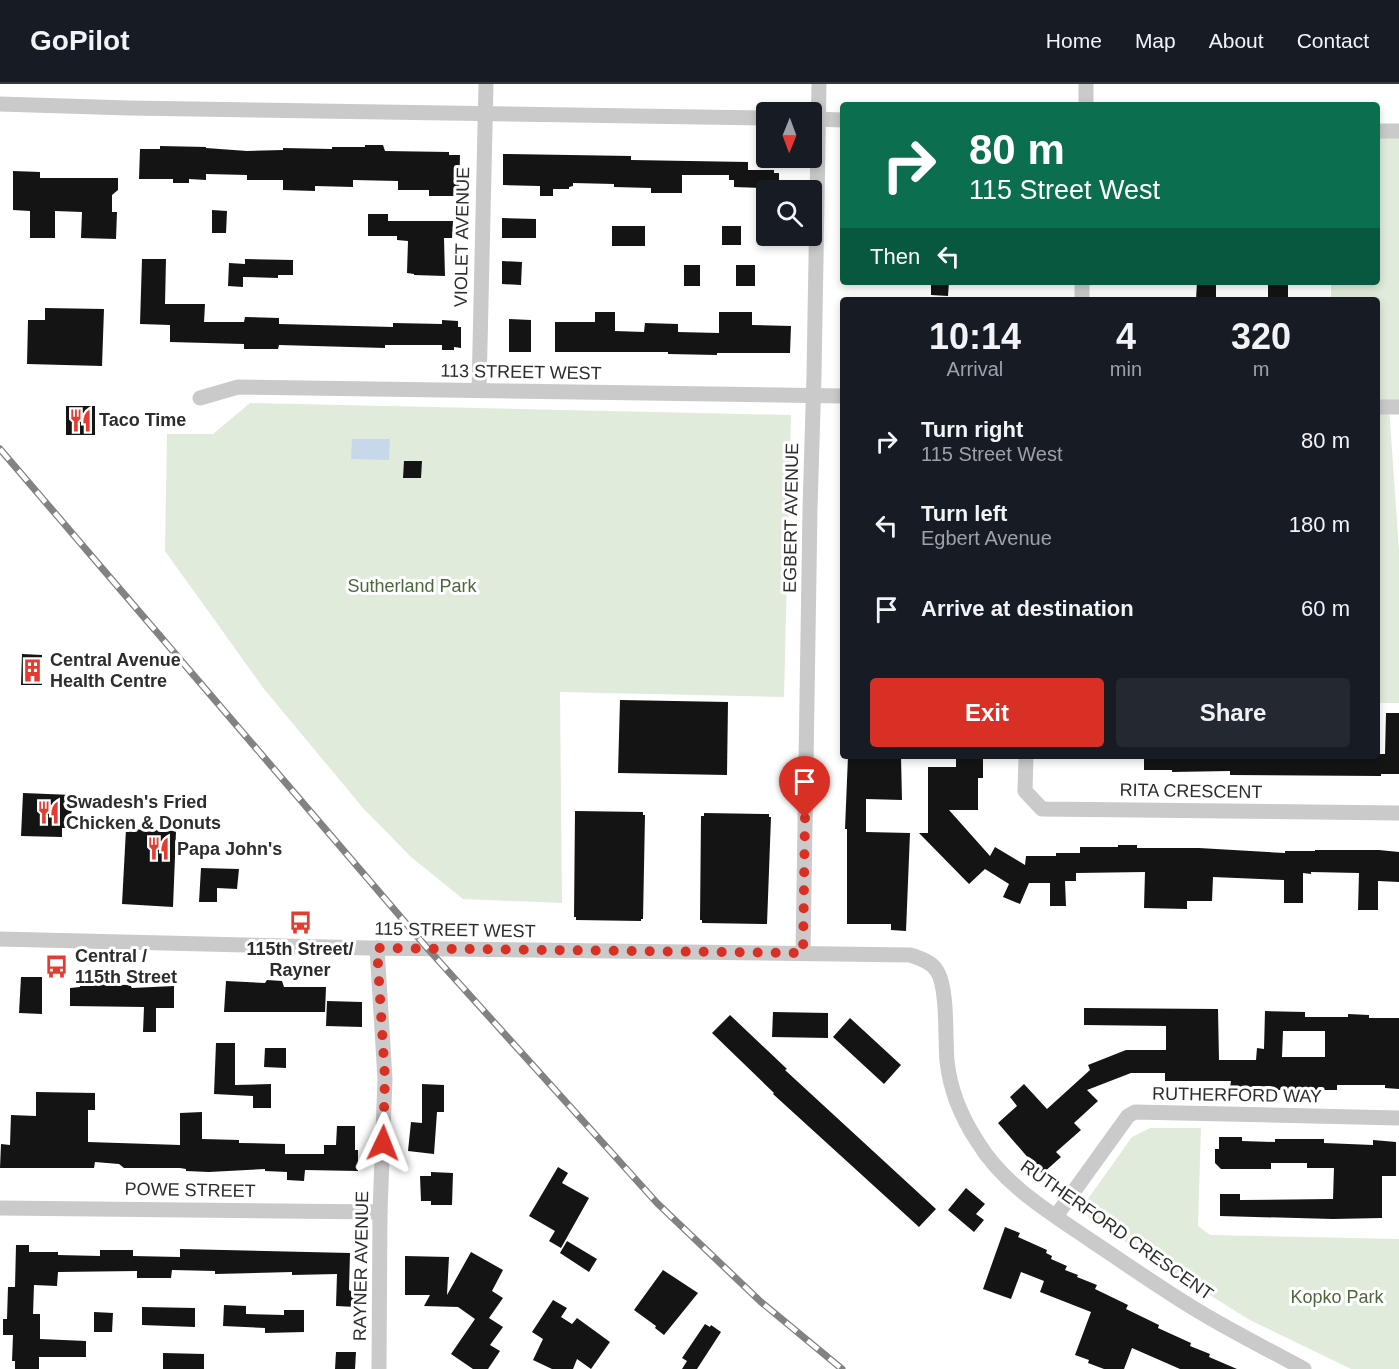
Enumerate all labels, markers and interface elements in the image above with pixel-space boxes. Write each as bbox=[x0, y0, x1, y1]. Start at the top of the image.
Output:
text: GoPilot bbox=[30, 25, 130, 56]
text: Home bbox=[1046, 29, 1102, 52]
text: Map bbox=[1135, 29, 1176, 52]
text: About bbox=[1209, 29, 1264, 52]
text: Contact bbox=[1297, 29, 1369, 52]
north arrow bbox=[756, 102, 822, 168]
map controls bbox=[756, 102, 822, 246]
icon: right bbox=[870, 126, 948, 204]
text: 80 m bbox=[969, 126, 1065, 173]
street label: VIOLET AVENUE bbox=[451, 167, 473, 307]
text: 115 Street West bbox=[969, 175, 1160, 205]
button: search bbox=[756, 180, 822, 246]
icon: left bbox=[932, 240, 965, 273]
text: Then bbox=[870, 244, 920, 269]
text: 10:14 bbox=[929, 316, 1021, 357]
text: 4 bbox=[1116, 316, 1136, 357]
text: 320 bbox=[1231, 316, 1291, 357]
text: Arrival bbox=[947, 358, 1003, 380]
text: min bbox=[1110, 358, 1142, 380]
text: m bbox=[1253, 358, 1269, 380]
street label: 113 STREET WEST bbox=[440, 361, 602, 383]
restaurant icon: Taco Time bbox=[68, 407, 94, 433]
place label: Taco Time bbox=[99, 410, 186, 430]
text: Turn right bbox=[921, 417, 1023, 442]
icon: right bbox=[870, 425, 903, 458]
text: 80 m bbox=[1301, 428, 1350, 453]
street label: EGBERT AVENUE bbox=[780, 443, 802, 593]
text: 115 Street West bbox=[921, 443, 1063, 465]
text: Turn left bbox=[921, 501, 1007, 526]
icon: left bbox=[870, 509, 903, 542]
text: 180 m bbox=[1289, 512, 1350, 537]
text: Egbert Avenue bbox=[921, 527, 1052, 549]
park label: Sutherland Park bbox=[347, 576, 478, 596]
icon: arrive bbox=[870, 593, 903, 626]
text: Arrive at destination bbox=[921, 596, 1134, 621]
text: 60 m bbox=[1301, 596, 1350, 621]
place label: Central Avenue Health Centre bbox=[50, 650, 181, 691]
building icon: Central Avenue Health Centre bbox=[19, 657, 45, 683]
button: Exit bbox=[870, 678, 1104, 747]
button: Share bbox=[1116, 678, 1350, 747]
pin bbox=[779, 756, 830, 818]
icon: arrive bbox=[788, 765, 821, 798]
street label: RITA CRESCENT bbox=[1119, 780, 1263, 802]
place label: Swadesh's Fried Chicken & Donuts bbox=[66, 792, 221, 833]
restaurant icon: Swadesh's Fried Chicken & Donuts bbox=[35, 799, 61, 825]
restaurant icon: Papa John's bbox=[146, 836, 172, 862]
place label: Papa John's bbox=[177, 839, 282, 859]
bus stop icon: 115th Street/ Rayner bbox=[287, 910, 313, 936]
street label: 115 STREET WEST bbox=[374, 919, 536, 941]
place label: 115th Street/ Rayner bbox=[246, 939, 354, 980]
place label: Central / 115th Street bbox=[75, 946, 177, 987]
bus stop icon: Central / 115th Street bbox=[44, 953, 70, 979]
street label: RUTHERFORD WAY bbox=[1152, 1084, 1322, 1106]
position arrow bbox=[351, 1111, 415, 1175]
street label: RUTHERFORD CRESCENT bbox=[1017, 1156, 1217, 1304]
street label: POWE STREET bbox=[124, 1179, 256, 1201]
street label: RAYNER AVENUE bbox=[350, 1191, 372, 1341]
park label: Kopko Park bbox=[1290, 1287, 1385, 1307]

